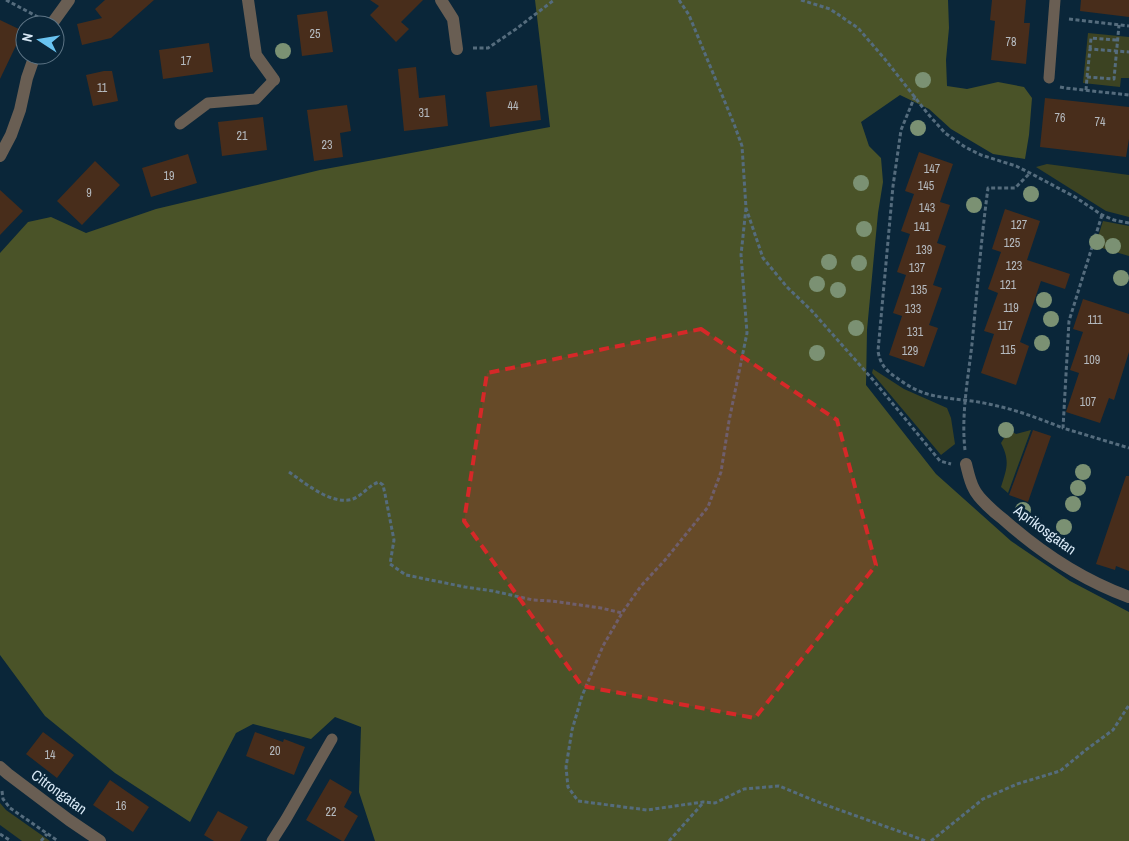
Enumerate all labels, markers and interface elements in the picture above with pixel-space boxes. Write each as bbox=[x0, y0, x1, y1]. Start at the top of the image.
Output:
north arrow bbox=[15, 15, 65, 65]
house number: 25 bbox=[310, 26, 321, 42]
text: N bbox=[18, 31, 37, 43]
house number: 78 bbox=[1006, 34, 1016, 50]
house number: 17 bbox=[181, 53, 192, 69]
house number: 11 bbox=[97, 80, 108, 96]
house number: 44 bbox=[508, 98, 519, 114]
house number: 31 bbox=[419, 105, 430, 121]
house number: 76 bbox=[1055, 110, 1065, 126]
house number: 74 bbox=[1095, 114, 1106, 130]
house number: 21 bbox=[237, 128, 248, 144]
house number: 23 bbox=[322, 137, 332, 153]
house number: 147 bbox=[924, 161, 941, 177]
house number: 19 bbox=[164, 168, 174, 184]
house number: 145 bbox=[918, 178, 935, 194]
house number: 9 bbox=[86, 185, 92, 201]
house number: 143 bbox=[919, 200, 935, 216]
house number: 127 bbox=[1011, 217, 1028, 233]
house number: 141 bbox=[914, 219, 931, 235]
house number: 125 bbox=[1004, 235, 1021, 251]
house number: 139 bbox=[916, 242, 932, 258]
house number: 123 bbox=[1006, 258, 1022, 274]
house number: 137 bbox=[909, 260, 926, 276]
house number: 121 bbox=[1000, 277, 1017, 293]
house number: 135 bbox=[911, 282, 928, 298]
house number: 119 bbox=[1003, 300, 1019, 316]
house number: 133 bbox=[905, 301, 921, 317]
house number: 111 bbox=[1088, 312, 1103, 328]
house number: 117 bbox=[997, 318, 1013, 334]
house number: 131 bbox=[907, 324, 924, 340]
house number: 115 bbox=[1000, 342, 1016, 358]
house number: 129 bbox=[902, 343, 918, 359]
house number: 109 bbox=[1084, 352, 1100, 368]
house number: 107 bbox=[1080, 394, 1097, 410]
street label: Aprikosgatan bbox=[1009, 499, 1081, 559]
house number: 20 bbox=[270, 743, 280, 759]
house number: 14 bbox=[45, 747, 56, 763]
street label: Citrongatan bbox=[27, 764, 91, 819]
house number: 16 bbox=[116, 798, 126, 814]
house number: 22 bbox=[326, 804, 336, 820]

